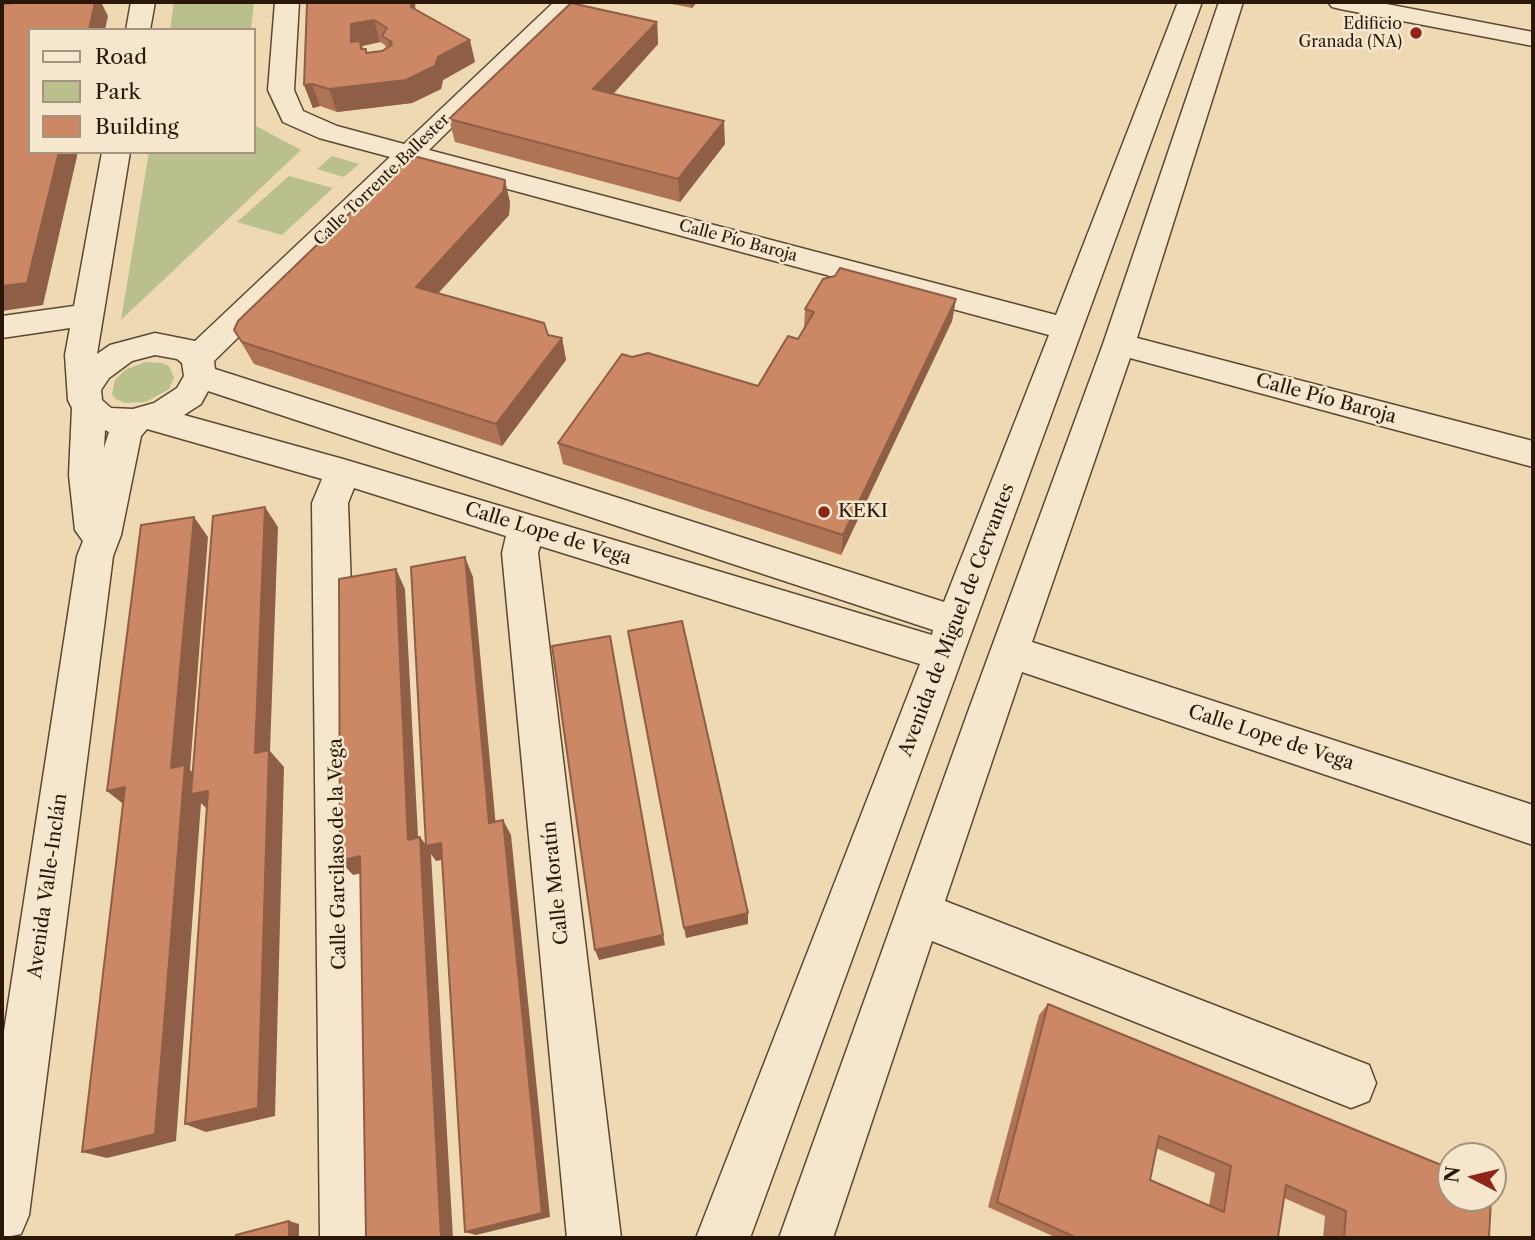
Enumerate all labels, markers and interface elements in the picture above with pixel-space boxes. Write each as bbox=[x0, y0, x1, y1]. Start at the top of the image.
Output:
place label: Edificio Granada (NA) bbox=[1298, 14, 1402, 52]
marker: Edificio Granada (NA) bbox=[1408, 25, 1424, 41]
legend bbox=[28, 28, 256, 154]
text: Road bbox=[95, 44, 147, 69]
text: Park bbox=[95, 79, 141, 104]
street label: Calle Torrente Ballester bbox=[310, 110, 454, 250]
text: Building bbox=[95, 114, 179, 139]
street label: Calle Pío Baroja bbox=[677, 216, 799, 266]
street label: Calle Pío Baroja bbox=[1253, 369, 1399, 429]
street label: Avenida de Miguel de Cervantes bbox=[894, 480, 1020, 760]
street label: Calle Lope de Vega bbox=[462, 498, 634, 570]
place label: KEKI bbox=[838, 501, 888, 523]
marker: KEKI bbox=[816, 504, 832, 520]
street label: Calle Lope de Vega bbox=[1185, 700, 1357, 776]
street label: Calle Garcilaso de la Vega bbox=[325, 738, 351, 970]
street label: Avenida Valle-Inclán bbox=[24, 792, 72, 980]
street label: Calle Moratín bbox=[538, 820, 574, 946]
north arrow bbox=[1437, 1142, 1507, 1212]
text: N bbox=[1440, 1165, 1465, 1184]

